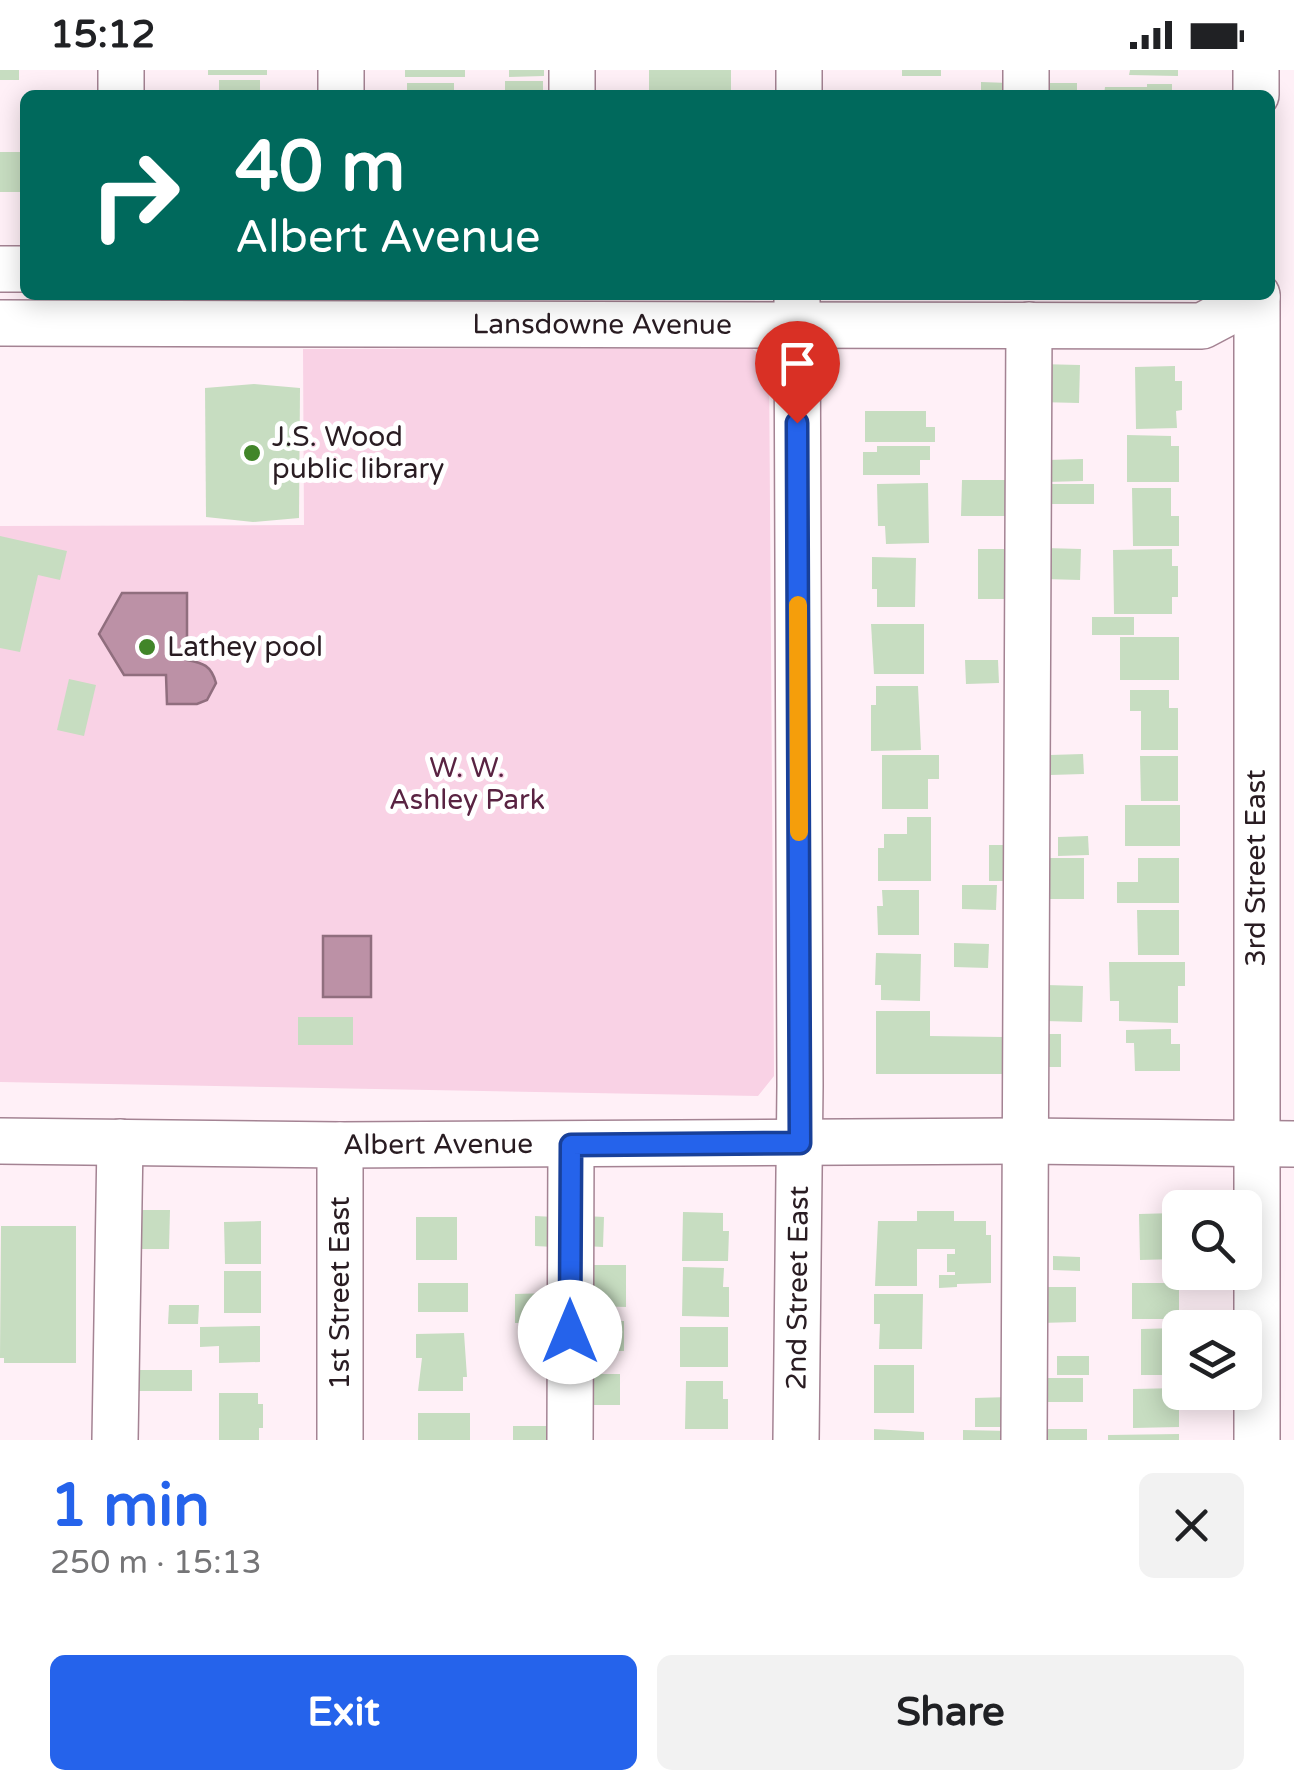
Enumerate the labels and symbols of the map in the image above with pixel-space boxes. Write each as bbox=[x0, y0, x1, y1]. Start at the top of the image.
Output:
street label: Lansdowne Avenue bbox=[472, 307, 732, 342]
pin bbox=[755, 321, 840, 424]
place label: J.S. Wood public library bbox=[272, 420, 444, 486]
marker: J.S. Wood public library bbox=[241, 442, 263, 464]
place label: Lathey pool bbox=[167, 630, 323, 664]
marker: Lathey pool bbox=[136, 636, 158, 658]
park label: W. W. Ashley Park bbox=[389, 751, 545, 817]
street label: 3rd Street East bbox=[1239, 769, 1273, 967]
street label: Albert Avenue bbox=[343, 1127, 533, 1162]
street label: 2nd Street East bbox=[780, 1185, 816, 1390]
street label: 1st Street East bbox=[323, 1196, 357, 1390]
position arrow bbox=[518, 1280, 622, 1384]

